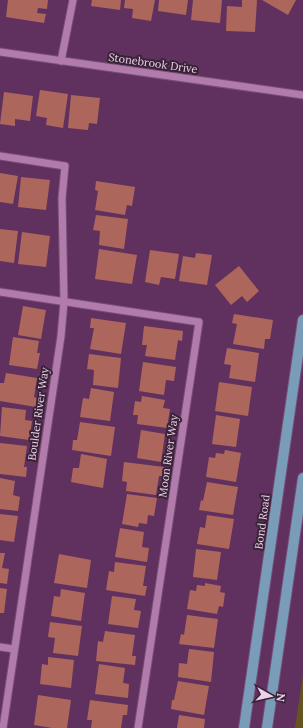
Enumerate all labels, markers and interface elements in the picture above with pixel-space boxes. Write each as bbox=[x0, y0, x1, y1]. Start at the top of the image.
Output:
street label: Stonebrook Drive bbox=[108, 50, 198, 76]
street label: Boulder River Way bbox=[25, 366, 52, 462]
street label: Moon River Way bbox=[155, 414, 181, 498]
street label: Bond Road bbox=[251, 493, 273, 550]
north arrow bbox=[251, 676, 291, 716]
text: N bbox=[273, 692, 288, 703]

